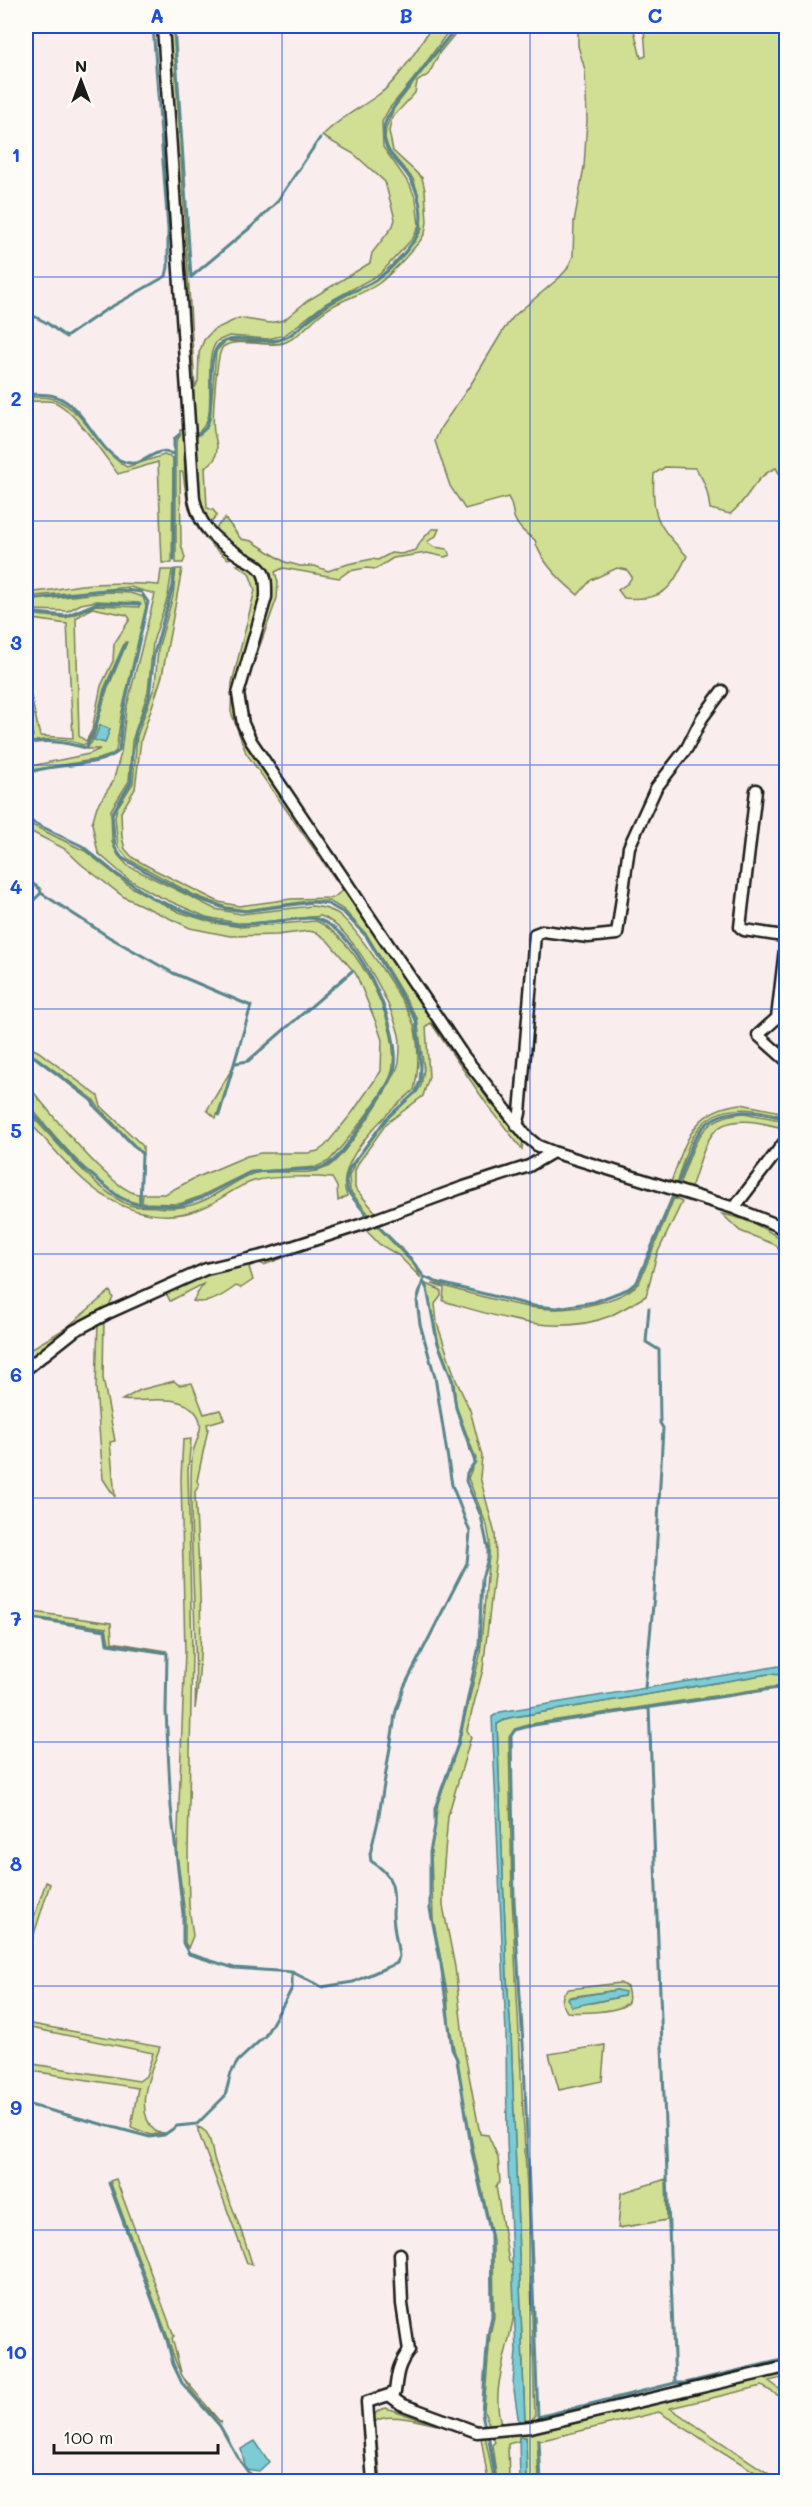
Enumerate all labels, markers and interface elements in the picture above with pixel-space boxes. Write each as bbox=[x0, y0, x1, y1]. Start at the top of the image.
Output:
text: A bbox=[150, 2, 164, 28]
text: B bbox=[399, 2, 413, 28]
text: C bbox=[648, 2, 663, 28]
north arrow bbox=[51, 51, 111, 111]
text: N bbox=[75, 55, 87, 76]
text: 1 bbox=[12, 141, 20, 167]
text: 2 bbox=[10, 385, 22, 411]
text: 3 bbox=[10, 629, 22, 655]
text: 4 bbox=[10, 873, 23, 899]
text: 5 bbox=[10, 1117, 22, 1143]
text: 6 bbox=[10, 1361, 22, 1387]
text: 7 bbox=[10, 1605, 22, 1631]
text: 8 bbox=[10, 1850, 22, 1876]
text: 9 bbox=[10, 2094, 22, 2120]
text: 10 bbox=[5, 2338, 27, 2364]
scale bar bbox=[54, 2417, 218, 2455]
text: 100 m bbox=[63, 2425, 113, 2449]

